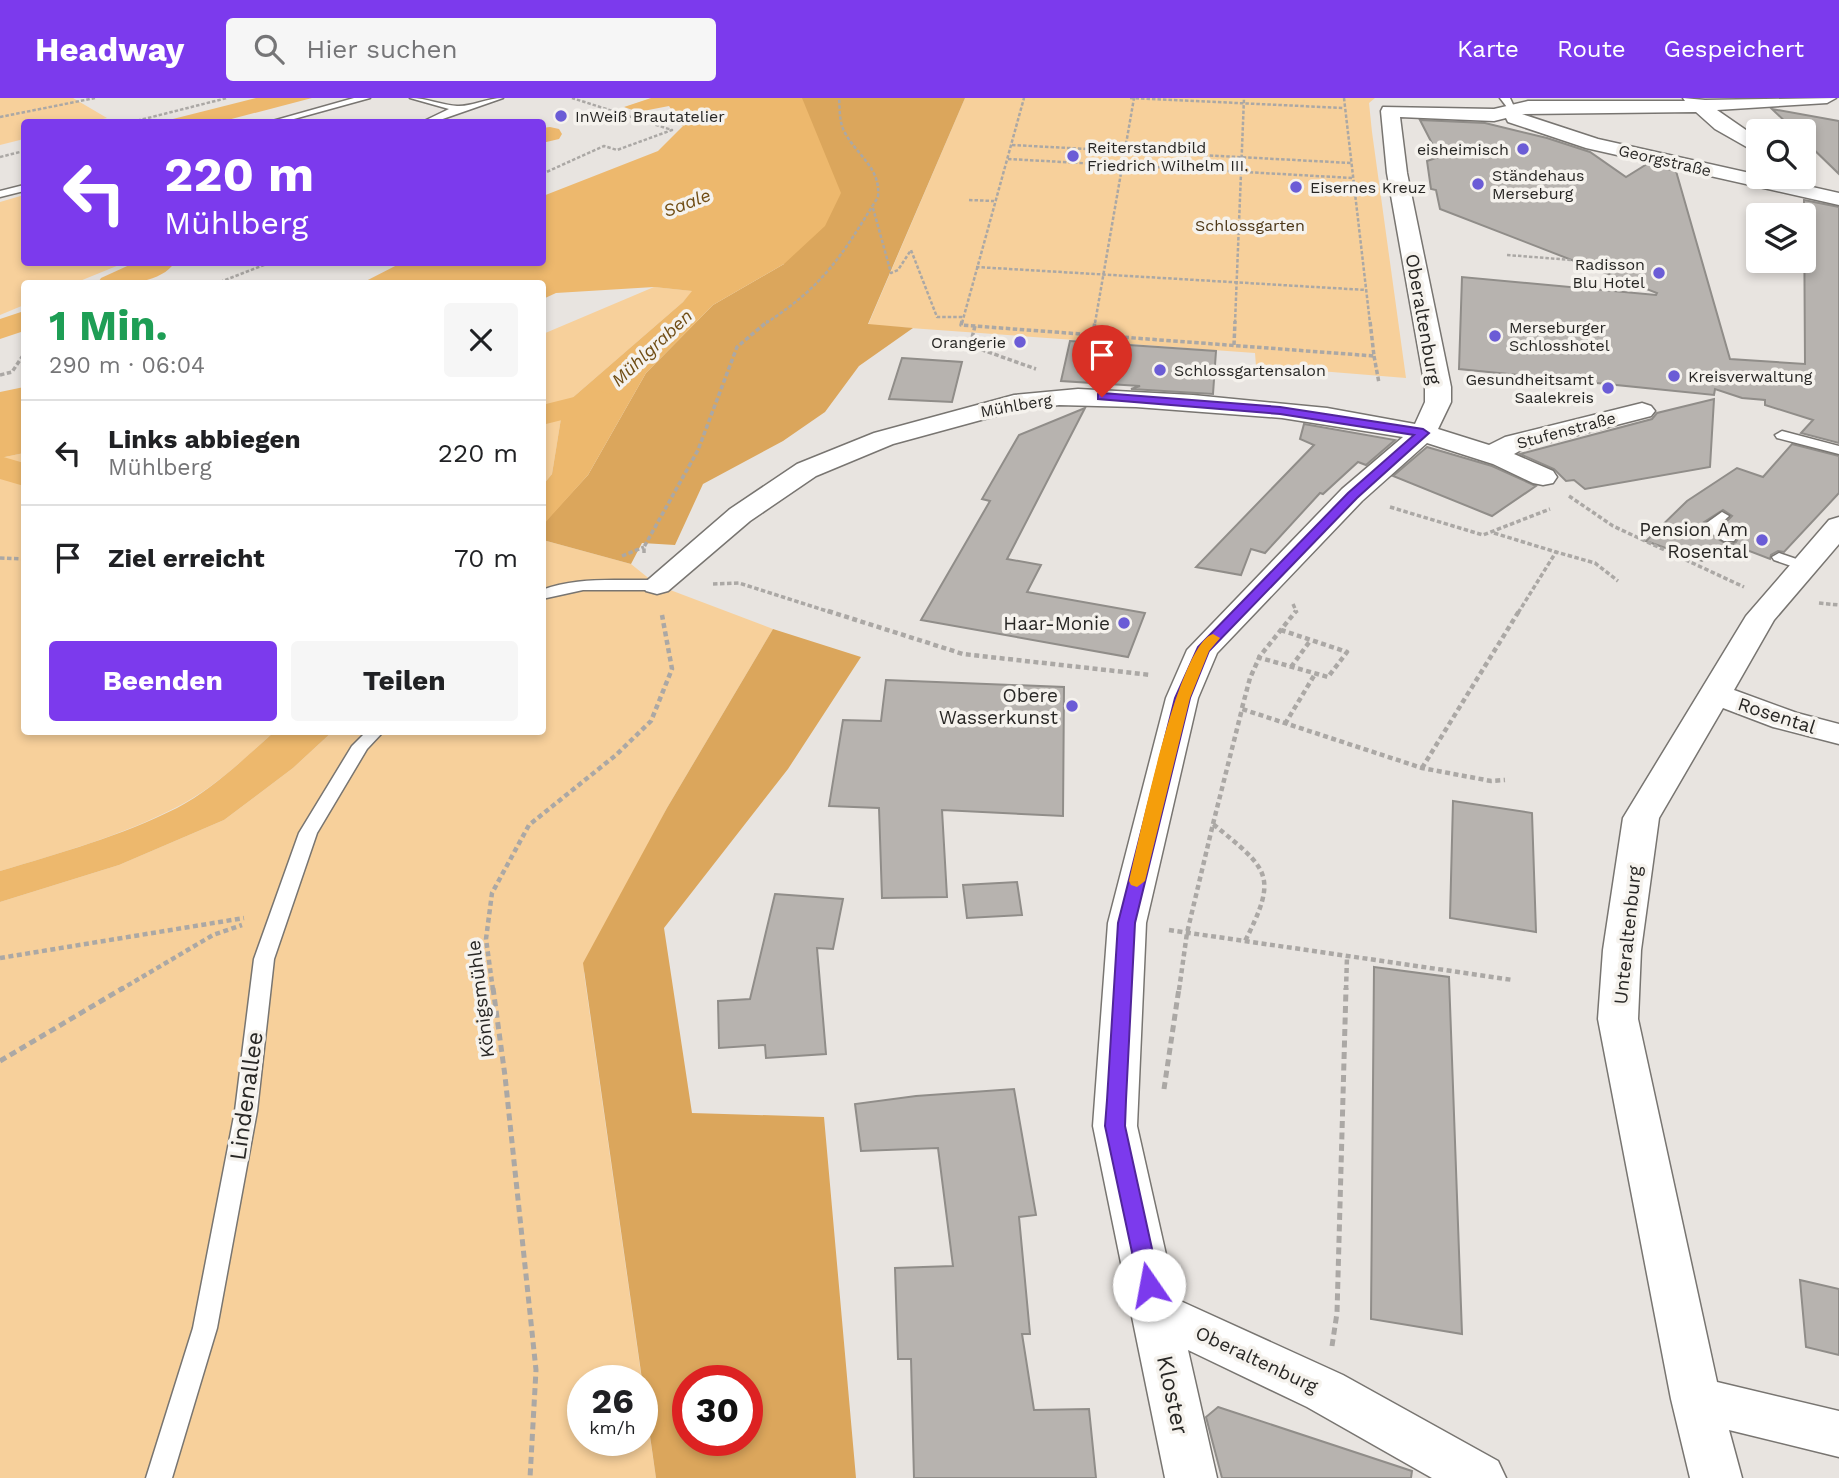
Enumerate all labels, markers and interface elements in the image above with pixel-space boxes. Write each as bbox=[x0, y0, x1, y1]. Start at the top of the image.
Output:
search box bbox=[226, 18, 716, 81]
text: Headway bbox=[35, 30, 184, 69]
icon: search bbox=[250, 30, 288, 68]
text: Hier suchen bbox=[306, 34, 458, 64]
text: Karte bbox=[1457, 35, 1519, 63]
text: Route bbox=[1557, 35, 1626, 63]
text: Gespeichert bbox=[1664, 35, 1804, 63]
place label: InWeiß Brautatelier bbox=[575, 107, 725, 126]
marker: InWeiß Brautatelier bbox=[553, 108, 569, 124]
map controls bbox=[1746, 119, 1816, 273]
button: search bbox=[1746, 119, 1816, 189]
place label: Reiterstandbild Friedrich Wilhelm III. bbox=[1087, 138, 1249, 175]
place label: eisheimisch bbox=[1417, 140, 1509, 159]
marker: eisheimisch bbox=[1515, 141, 1531, 157]
street label: Georgstraße bbox=[1617, 141, 1713, 180]
text: 220 m bbox=[164, 145, 314, 203]
icon: left bbox=[49, 147, 140, 238]
marker: Reiterstandbild Friedrich Wilhelm III. bbox=[1065, 148, 1081, 164]
place label: Ständehaus Merseburg bbox=[1492, 166, 1584, 203]
marker: Ständehaus Merseburg bbox=[1470, 176, 1486, 192]
place label: Eisernes Kreuz bbox=[1310, 178, 1426, 197]
marker: Eisernes Kreuz bbox=[1288, 179, 1304, 195]
water label: Saale bbox=[660, 184, 714, 221]
button: layers bbox=[1746, 203, 1816, 273]
text: Mühlberg bbox=[164, 204, 308, 242]
park label: Schlossgarten bbox=[1195, 216, 1305, 235]
street label: Oberaltenburg bbox=[1401, 252, 1446, 387]
place label: Radisson Blu Hotel bbox=[1572, 255, 1645, 292]
marker: Radisson Blu Hotel bbox=[1651, 265, 1667, 281]
text: 1 Min. bbox=[49, 301, 168, 350]
button: close bbox=[444, 303, 518, 377]
water label: Mühlgraben bbox=[607, 305, 696, 390]
place label: Merseburger Schlosshotel bbox=[1509, 318, 1610, 355]
pin bbox=[1072, 325, 1132, 397]
marker: Merseburger Schlosshotel bbox=[1487, 328, 1503, 344]
place label: Orangerie bbox=[931, 333, 1006, 352]
marker: Orangerie bbox=[1012, 334, 1028, 350]
icon: arrive bbox=[1083, 336, 1121, 374]
text: 290 m · 06:04 bbox=[49, 352, 205, 379]
place label: Schlossgartensalon bbox=[1174, 361, 1326, 380]
marker: Schlossgartensalon bbox=[1152, 362, 1168, 378]
place label: Kreisverwaltung bbox=[1688, 367, 1813, 386]
marker: Kreisverwaltung bbox=[1666, 368, 1682, 384]
place label: Gesundheitsamt Saalekreis bbox=[1466, 370, 1594, 407]
marker: Gesundheitsamt Saalekreis bbox=[1600, 380, 1616, 396]
street label: Mühlberg bbox=[979, 390, 1054, 421]
street label: Stufenstraße bbox=[1515, 408, 1618, 453]
text: Links abbiegen bbox=[108, 424, 301, 454]
icon: left bbox=[49, 434, 87, 472]
text: 220 m bbox=[438, 438, 518, 468]
text: Mühlberg bbox=[108, 454, 212, 481]
place label: Pension Am Rosental bbox=[1639, 518, 1748, 563]
marker: Pension Am Rosental bbox=[1754, 532, 1770, 548]
icon: arrive bbox=[49, 539, 87, 577]
text: Ziel erreicht bbox=[108, 543, 265, 573]
text: 70 m bbox=[454, 543, 518, 573]
place label: Haar-Monie bbox=[1003, 612, 1110, 635]
marker: Haar-Monie bbox=[1116, 615, 1132, 631]
button: Beenden bbox=[49, 641, 277, 721]
button: Teilen bbox=[291, 641, 518, 721]
place label: Obere Wasserkunst bbox=[939, 684, 1058, 729]
street label: Rosental bbox=[1735, 692, 1819, 739]
marker: Obere Wasserkunst bbox=[1064, 698, 1080, 714]
street label: Unteraltenburg bbox=[1609, 864, 1646, 1006]
street label: Königsmühle bbox=[462, 939, 499, 1059]
street label: Lindenallee bbox=[224, 1030, 269, 1162]
position arrow bbox=[1112, 1248, 1186, 1322]
street label: Oberaltenburg bbox=[1192, 1321, 1322, 1398]
street label: Kloster bbox=[1151, 1353, 1194, 1437]
speed limit sign: 30 bbox=[672, 1365, 763, 1456]
text: 26 bbox=[591, 1380, 634, 1422]
text: km/h bbox=[589, 1417, 636, 1438]

